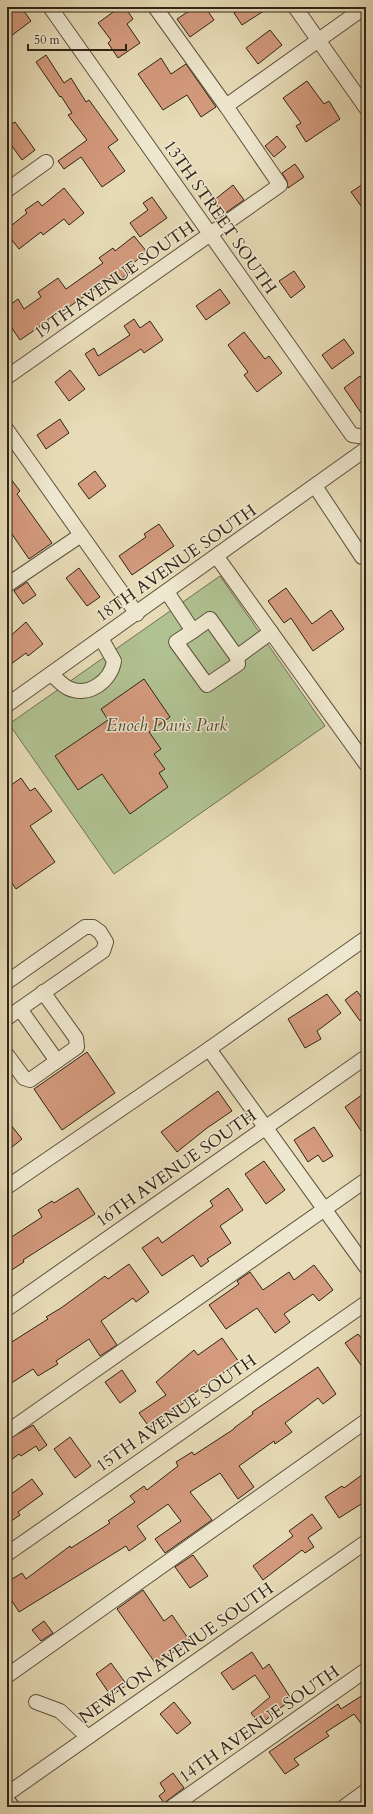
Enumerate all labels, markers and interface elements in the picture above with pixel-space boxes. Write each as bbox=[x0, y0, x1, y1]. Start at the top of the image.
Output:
scale bar bbox=[28, 26, 126, 52]
text: 50 m bbox=[34, 32, 61, 48]
street label: 13TH STREET SOUTH bbox=[158, 135, 282, 299]
street label: 19TH AVENUE SOUTH bbox=[29, 216, 199, 344]
street label: 18TH AVENUE SOUTH bbox=[91, 499, 261, 627]
park label: Enoch Davis Park bbox=[106, 714, 228, 737]
street label: 16TH AVENUE SOUTH bbox=[91, 1104, 261, 1232]
street label: 15TH AVENUE SOUTH bbox=[91, 1349, 261, 1477]
street label: NEWTON AVENUE SOUTH bbox=[74, 1577, 278, 1729]
street label: 14TH AVENUE SOUTH bbox=[174, 1660, 344, 1788]

